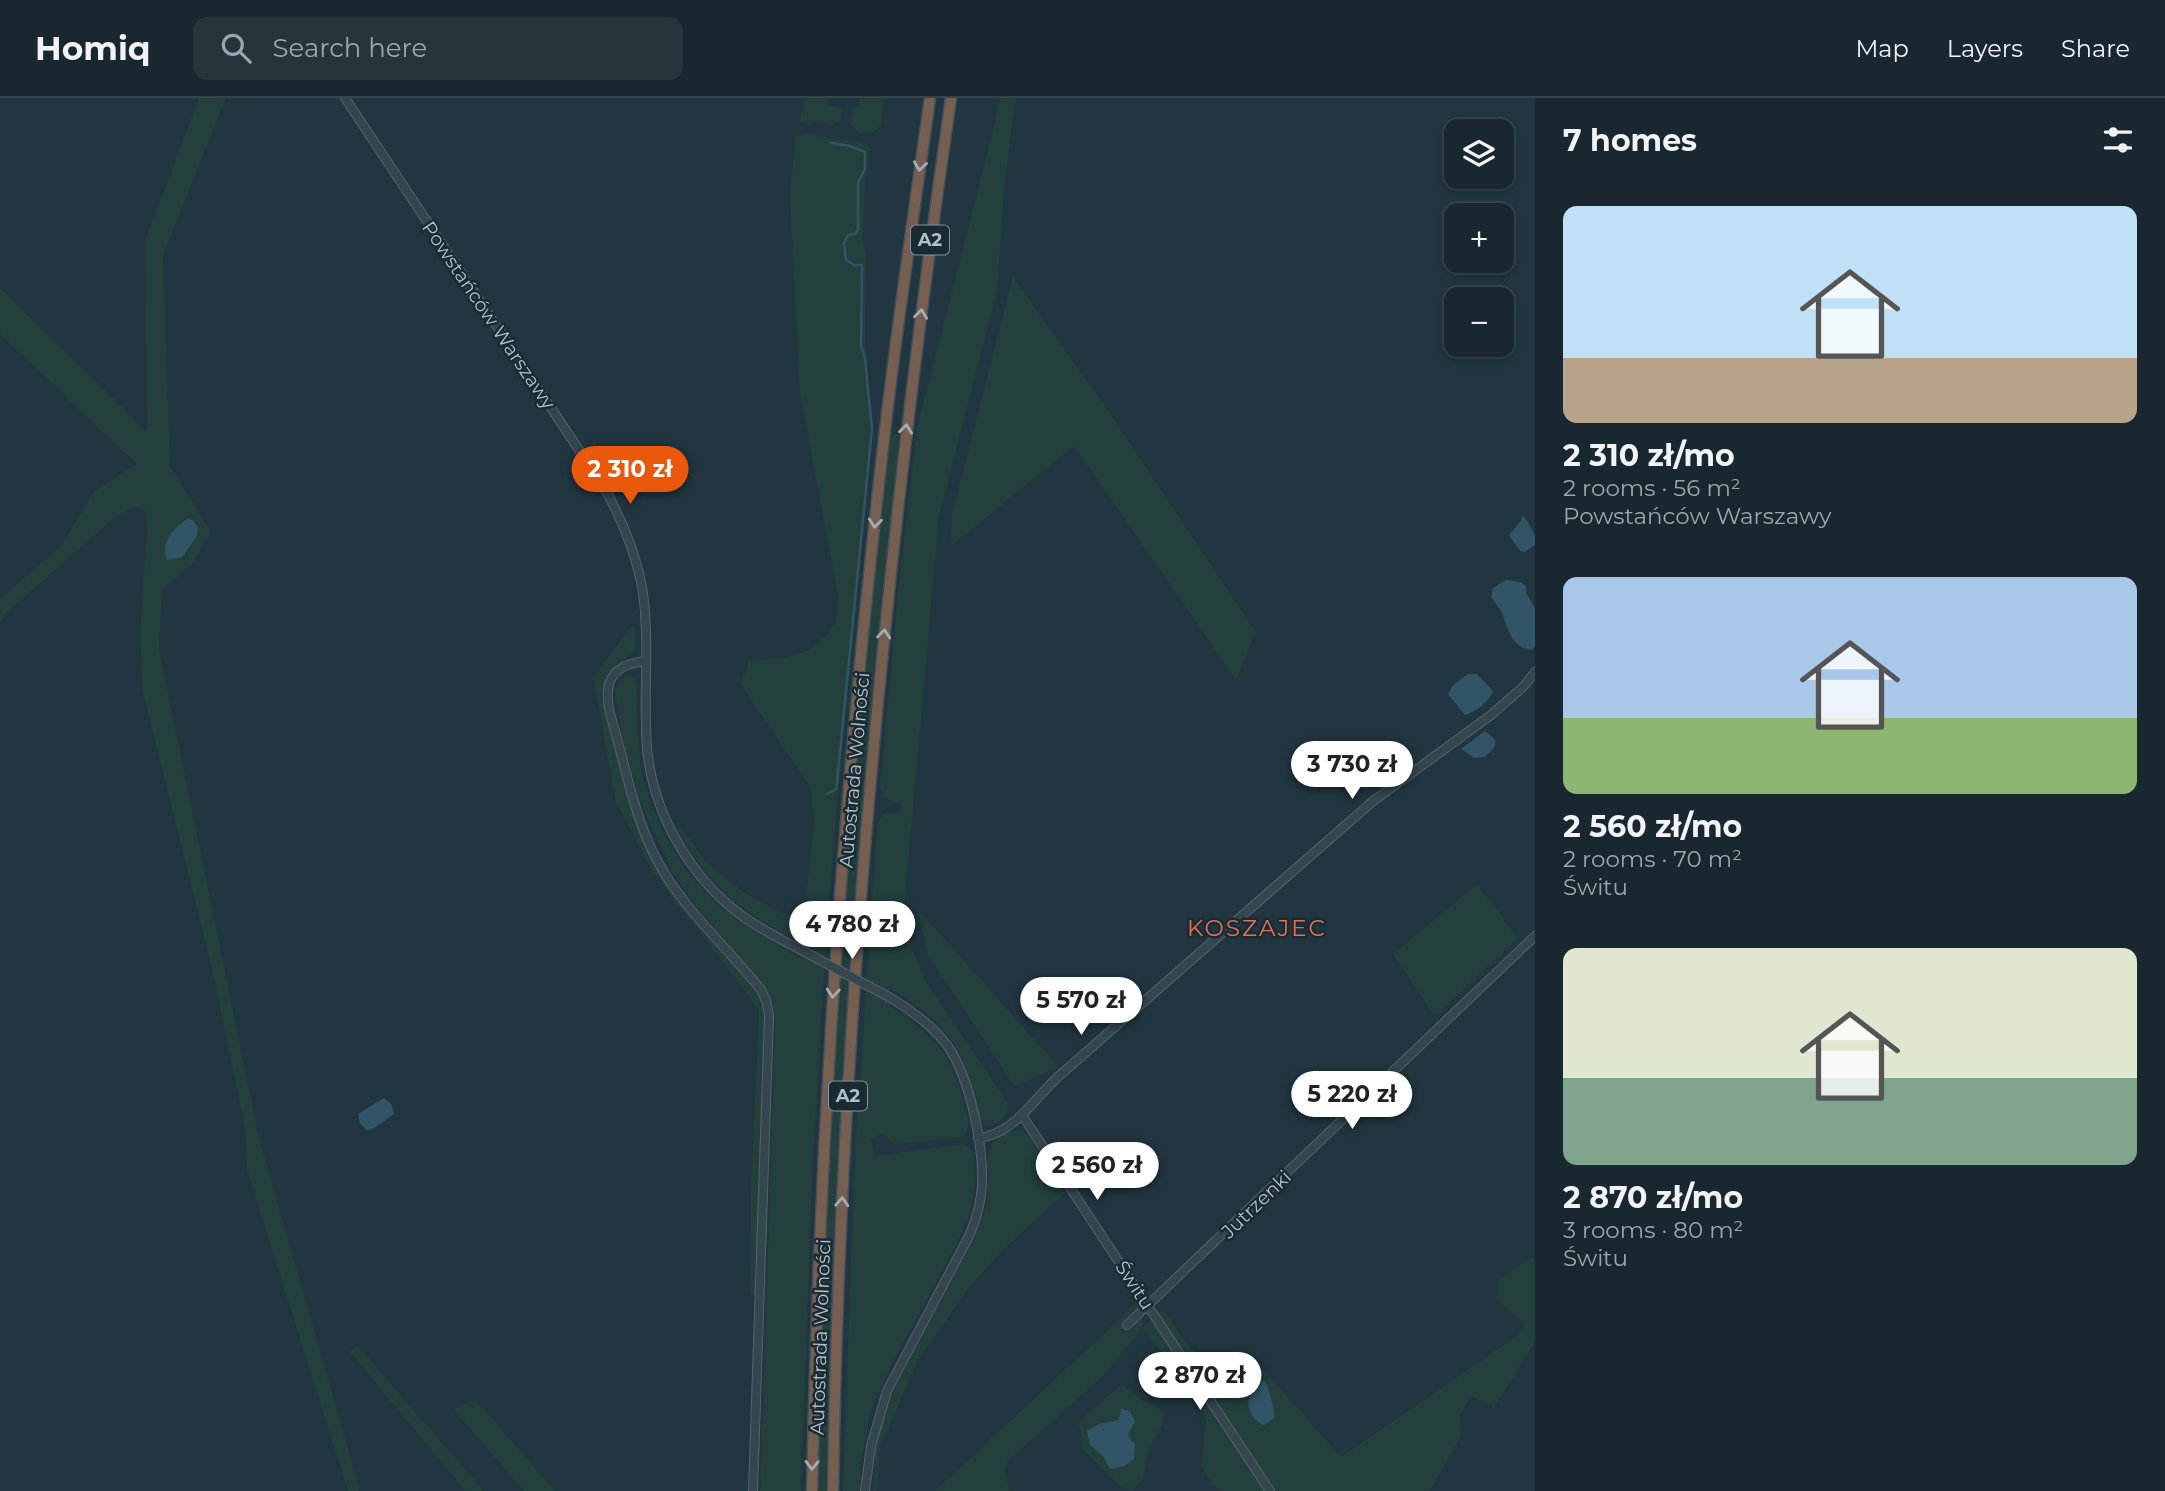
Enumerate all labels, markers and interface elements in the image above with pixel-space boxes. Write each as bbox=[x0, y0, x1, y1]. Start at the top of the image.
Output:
search box bbox=[193, 17, 683, 80]
text: Homiq bbox=[35, 28, 151, 68]
icon: search bbox=[217, 29, 255, 67]
text: Search here bbox=[273, 32, 427, 64]
text: Map bbox=[1855, 34, 1909, 63]
text: Layers bbox=[1947, 34, 2023, 63]
text: Share bbox=[2061, 34, 2130, 63]
map controls bbox=[1444, 119, 1514, 357]
button: layers bbox=[1444, 119, 1514, 189]
icon: filters bbox=[2099, 121, 2137, 159]
text: 7 homes bbox=[1563, 122, 1697, 159]
one-way arrow bbox=[913, 160, 928, 171]
button: + bbox=[1444, 203, 1514, 273]
street label: Powstańców Warszawy bbox=[417, 217, 561, 414]
road number: A2 bbox=[911, 225, 949, 254]
icon: home bbox=[1787, 251, 1913, 377]
button: − bbox=[1444, 287, 1514, 357]
one-way arrow bbox=[913, 308, 928, 320]
one-way arrow bbox=[899, 423, 914, 434]
text: 2 310 zł/mo bbox=[1563, 437, 1735, 474]
pin: 2 310 zł bbox=[558, 446, 702, 506]
text: 2 310 zł bbox=[588, 455, 672, 483]
text: 2 rooms · 56 m² bbox=[1563, 474, 1741, 502]
text: Powstańców Warszawy bbox=[1563, 502, 1832, 530]
one-way arrow bbox=[867, 517, 882, 528]
icon: home bbox=[1787, 622, 1913, 748]
one-way arrow bbox=[876, 629, 891, 640]
street label: Autostrada Wolności bbox=[834, 671, 875, 869]
pin: 3 730 zł bbox=[1280, 742, 1424, 801]
text: 3 730 zł bbox=[1307, 750, 1397, 778]
text: 2 560 zł/mo bbox=[1563, 808, 1742, 845]
text: 2 rooms · 70 m² bbox=[1563, 845, 1742, 873]
text: Świtu bbox=[1563, 873, 1628, 901]
pin: 4 780 zł bbox=[780, 902, 924, 961]
text: 4 780 zł bbox=[805, 910, 899, 938]
district label: KOSZAJEC bbox=[1187, 914, 1327, 942]
pin: 5 570 zł bbox=[1009, 978, 1153, 1037]
text: 5 570 zł bbox=[1036, 986, 1126, 1014]
one-way arrow bbox=[826, 988, 841, 999]
icon: home bbox=[1787, 993, 1913, 1119]
pin: 5 220 zł bbox=[1280, 1072, 1424, 1131]
text: 5 220 zł bbox=[1307, 1080, 1397, 1108]
road number: A2 bbox=[829, 1082, 867, 1111]
pin: 2 560 zł bbox=[1025, 1142, 1169, 1202]
text: 2 560 zł bbox=[1052, 1151, 1142, 1179]
street label: Jutrzenki bbox=[1216, 1166, 1296, 1244]
text: 2 870 zł/mo bbox=[1563, 1179, 1743, 1216]
one-way arrow bbox=[835, 1197, 850, 1208]
text: 3 rooms · 80 m² bbox=[1563, 1216, 1743, 1244]
street label: Autostrada Wolności bbox=[806, 1238, 835, 1436]
text: Świtu bbox=[1563, 1244, 1628, 1272]
street label: Świtu bbox=[1110, 1257, 1159, 1314]
pin: 2 870 zł bbox=[1128, 1352, 1272, 1412]
text: 2 870 zł bbox=[1154, 1361, 1246, 1389]
one-way arrow bbox=[804, 1461, 820, 1471]

